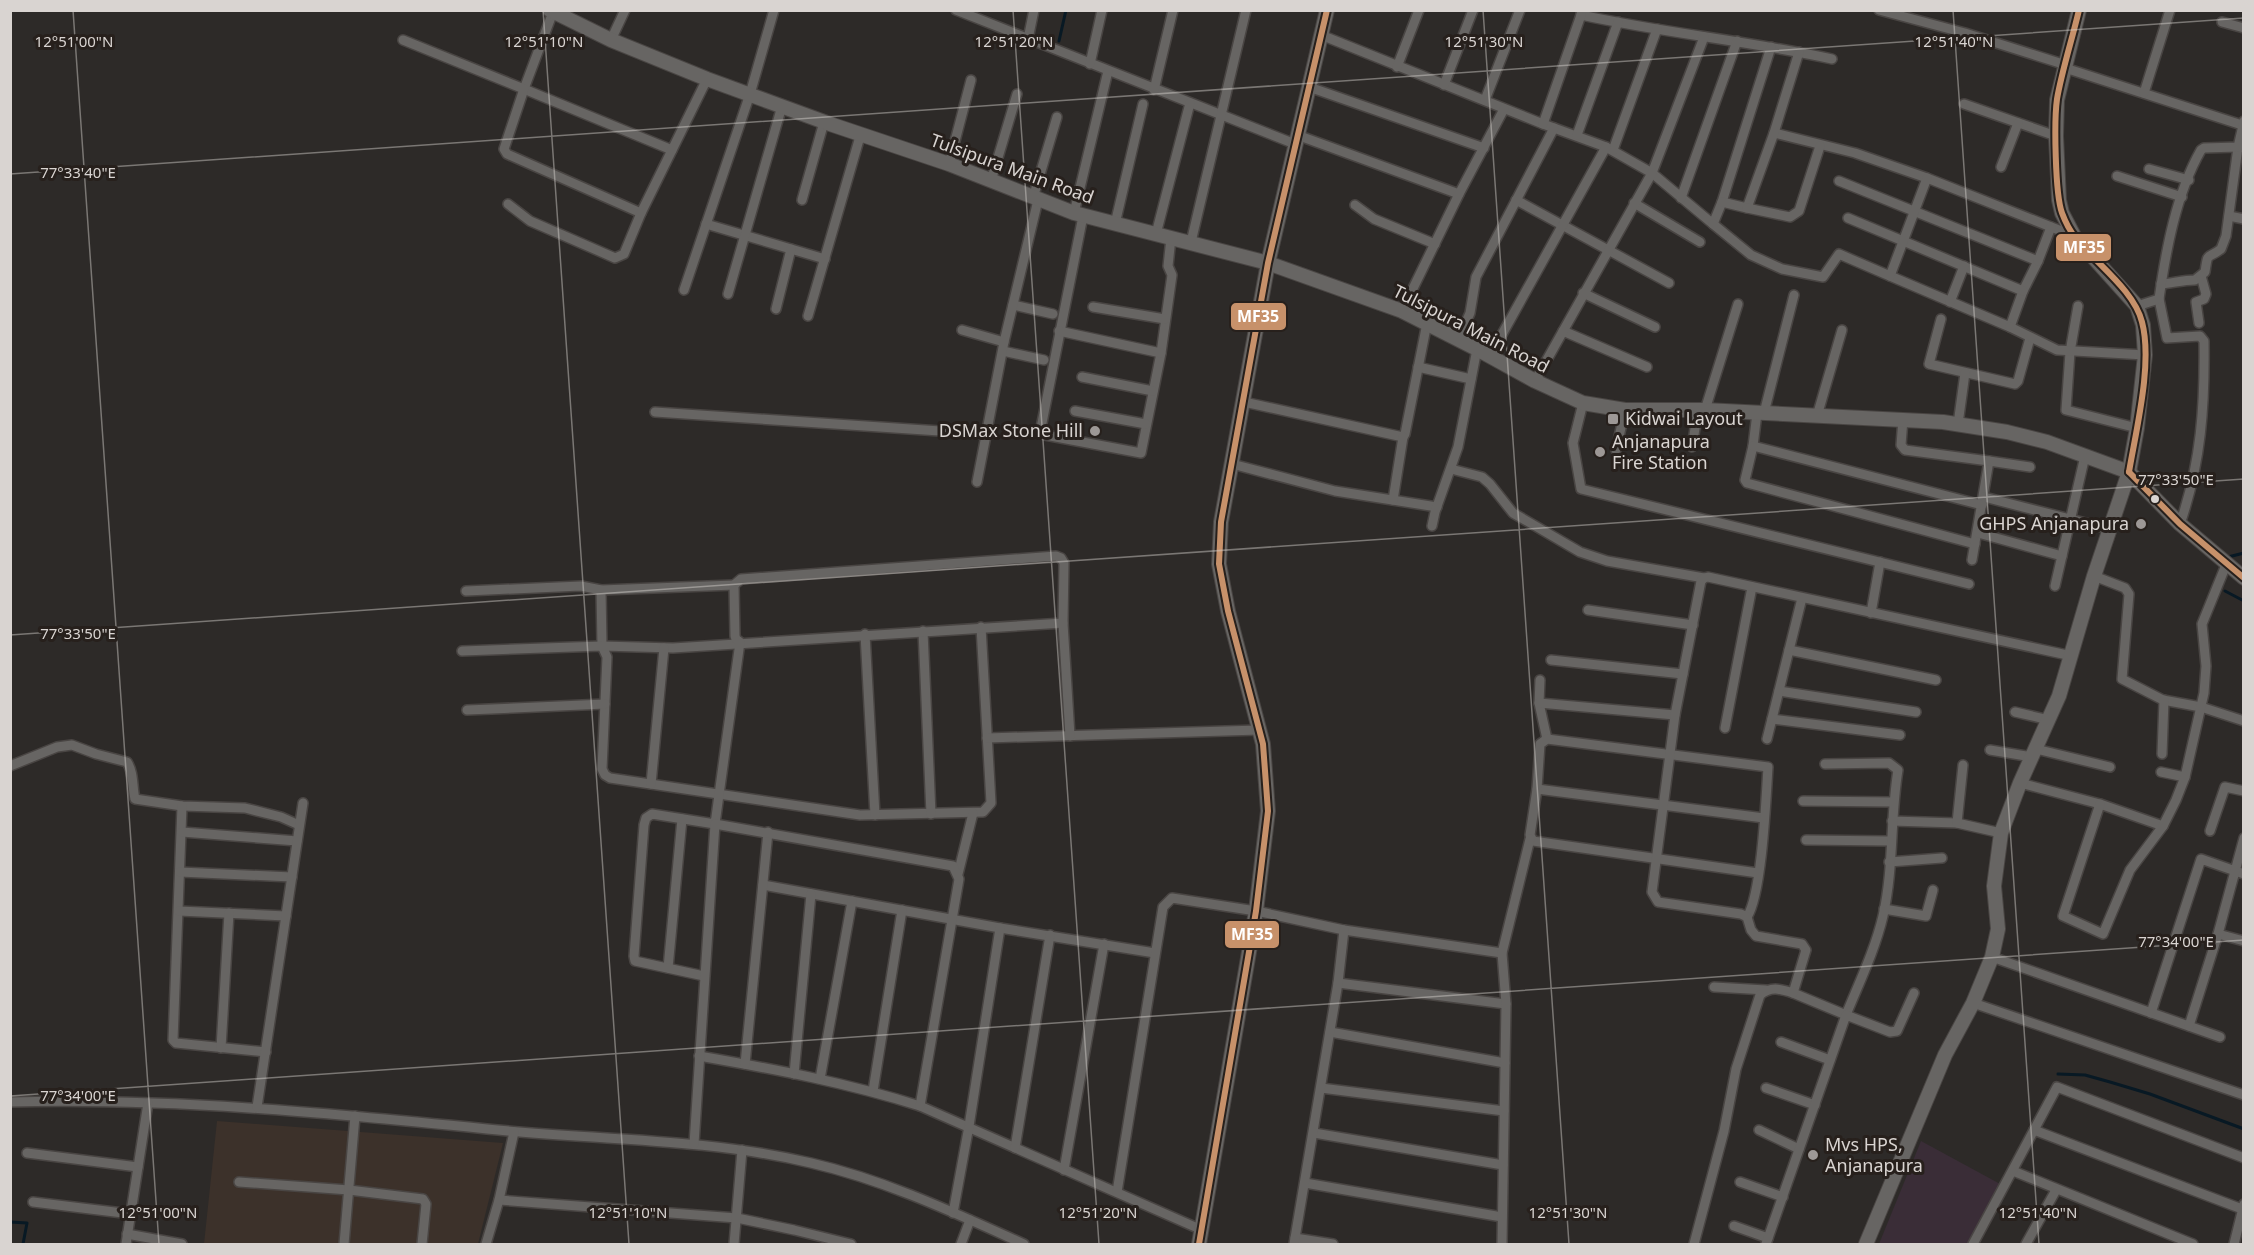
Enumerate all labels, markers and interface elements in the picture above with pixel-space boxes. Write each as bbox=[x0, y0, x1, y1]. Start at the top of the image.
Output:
text: 12°51'00"N bbox=[35, 31, 113, 51]
text: 12°51'10"N bbox=[505, 31, 583, 51]
text: 12°51'20"N bbox=[975, 31, 1053, 51]
text: 12°51'30"N bbox=[1445, 31, 1523, 51]
text: 12°51'40"N bbox=[1915, 31, 1993, 51]
street label: Tulsipura Main Road bbox=[927, 127, 1097, 209]
text: 77°33'40"E bbox=[40, 162, 116, 182]
line badge: MF35 bbox=[2055, 233, 2112, 262]
text: MF35 bbox=[2063, 236, 2105, 258]
street label: Tulsipura Main Road bbox=[1389, 278, 1554, 378]
line badge: MF35 bbox=[1230, 302, 1287, 331]
text: MF35 bbox=[1237, 305, 1279, 327]
place label: Kidwai Layout bbox=[1625, 406, 1743, 430]
marker: Kidwai Layout bbox=[1606, 412, 1620, 426]
place label: DSMax Stone Hill bbox=[939, 418, 1083, 442]
marker: DSMax Stone Hill bbox=[1088, 424, 1102, 438]
place label: Anjanapura Fire Station bbox=[1612, 429, 1710, 474]
marker: Anjanapura Fire Station bbox=[1593, 445, 1607, 459]
text: 77°33'50"E bbox=[2138, 469, 2214, 489]
unlabelled marker bbox=[2149, 493, 2161, 505]
place label: GHPS Anjanapura bbox=[1979, 511, 2129, 535]
marker: GHPS Anjanapura bbox=[2134, 517, 2148, 531]
text: 77°33'50"E bbox=[40, 623, 116, 643]
line badge: MF35 bbox=[1224, 920, 1280, 949]
text: MF35 bbox=[1231, 923, 1273, 945]
text: 77°34'00"E bbox=[2138, 931, 2214, 951]
text: 77°34'00"E bbox=[40, 1085, 116, 1105]
place label: Mvs HPS, Anjanapura bbox=[1825, 1132, 1923, 1177]
marker: Mvs HPS, Anjanapura bbox=[1806, 1148, 1820, 1162]
text: 12°51'00"N bbox=[119, 1202, 197, 1222]
text: 12°51'10"N bbox=[589, 1202, 667, 1222]
text: 12°51'20"N bbox=[1059, 1202, 1137, 1222]
text: 12°51'30"N bbox=[1529, 1202, 1607, 1222]
text: 12°51'40"N bbox=[1999, 1202, 2077, 1222]

